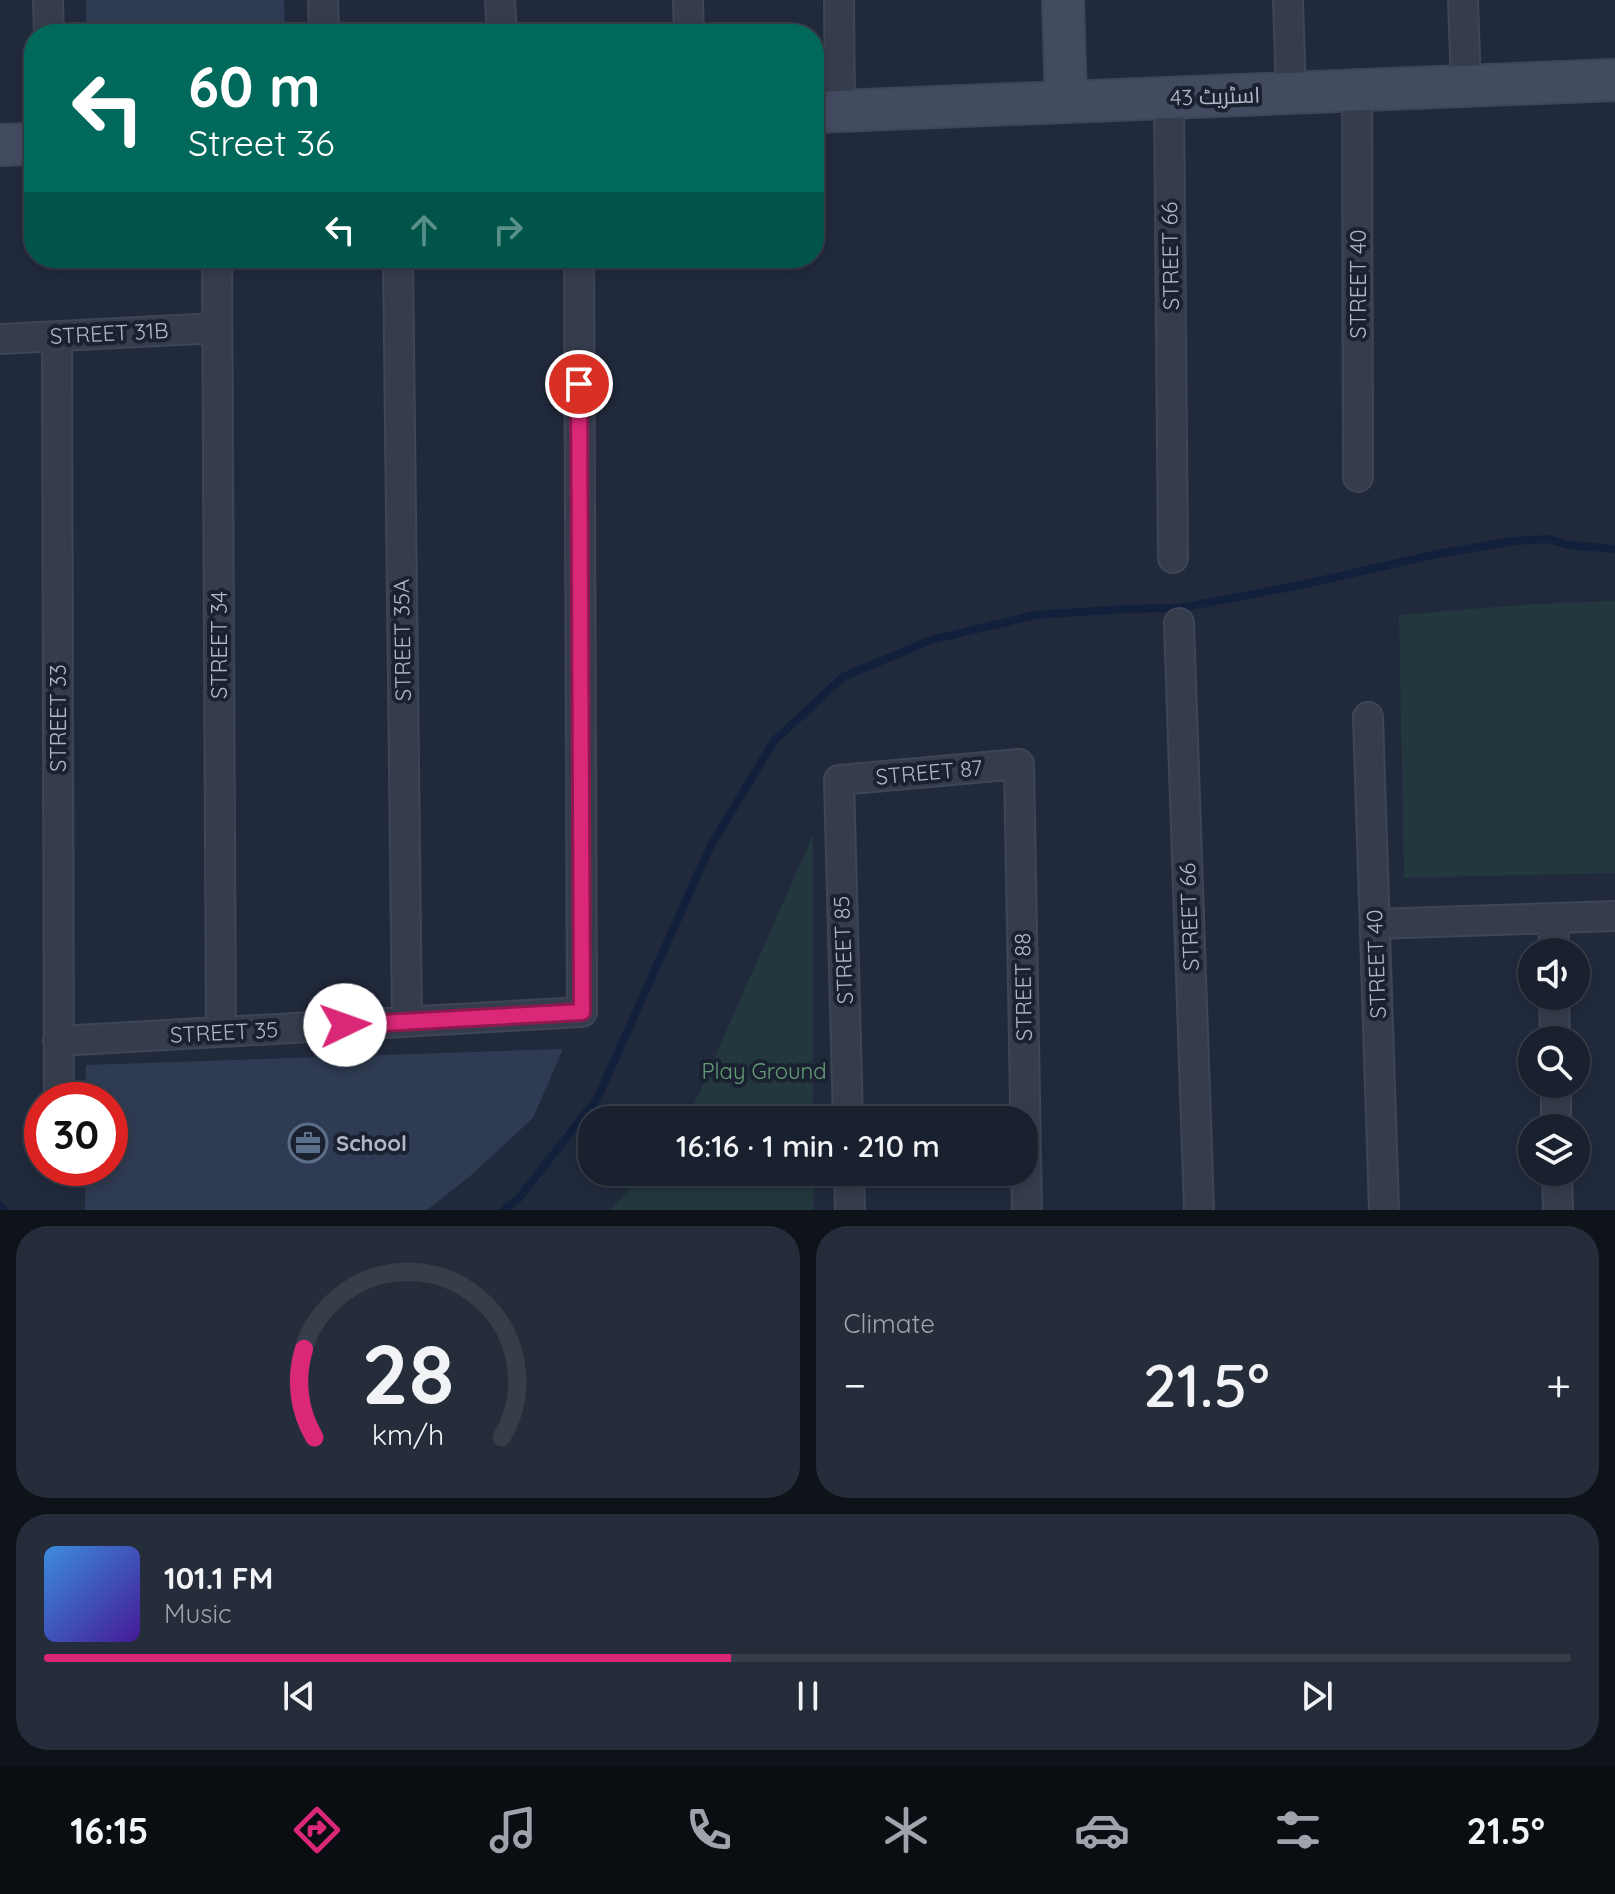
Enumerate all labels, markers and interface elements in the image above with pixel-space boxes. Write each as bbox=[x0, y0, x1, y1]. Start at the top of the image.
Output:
text: 60 m bbox=[188, 51, 321, 121]
icon: left bbox=[56, 56, 160, 160]
street label: اسٹریٹ 43 bbox=[1169, 80, 1261, 112]
text: Street 36 bbox=[188, 120, 334, 165]
street label: STREET 66 bbox=[1155, 201, 1185, 310]
icon: left bbox=[318, 208, 362, 252]
icon: ahead bbox=[402, 208, 446, 252]
icon: right bbox=[486, 208, 530, 252]
street label: STREET 40 bbox=[1344, 229, 1372, 339]
street label: STREET 31B bbox=[49, 316, 169, 350]
pin bbox=[545, 350, 613, 418]
icon: arrive bbox=[557, 362, 601, 406]
street label: STREET 35A bbox=[387, 579, 417, 701]
street label: STREET 34 bbox=[205, 591, 233, 699]
street label: STREET 33 bbox=[44, 664, 72, 772]
street label: STREET 87 bbox=[874, 753, 984, 791]
street label: STREET 66 bbox=[1173, 862, 1205, 972]
street label: STREET 85 bbox=[827, 895, 859, 1005]
street label: STREET 40 bbox=[1360, 909, 1392, 1019]
street label: STREET 88 bbox=[1008, 933, 1038, 1041]
map controls bbox=[1518, 938, 1590, 1186]
button: sound bbox=[1518, 938, 1590, 1010]
position arrow bbox=[303, 983, 387, 1067]
street label: STREET 35 bbox=[169, 1015, 279, 1049]
button: search bbox=[1518, 1026, 1590, 1098]
park label: Play Ground bbox=[701, 1057, 827, 1085]
speed limit sign: 30 bbox=[24, 1082, 128, 1186]
button: layers bbox=[1518, 1114, 1590, 1186]
office icon: School bbox=[287, 1122, 329, 1164]
text: 16:16 · 1 min · 210 m bbox=[676, 1127, 940, 1165]
place label: School bbox=[336, 1129, 407, 1157]
text: Climate bbox=[844, 1307, 935, 1340]
text: 28 bbox=[361, 1321, 454, 1425]
text: 21.5° bbox=[1143, 1347, 1270, 1422]
text: − bbox=[844, 1357, 866, 1412]
text: + bbox=[1546, 1357, 1571, 1412]
text: km/h bbox=[371, 1416, 444, 1452]
text: 101.1 FM bbox=[164, 1559, 273, 1597]
text: Music bbox=[164, 1597, 232, 1630]
icon: previous bbox=[277, 1674, 321, 1718]
icon: pause bbox=[786, 1674, 830, 1718]
icon: next bbox=[1295, 1674, 1339, 1718]
icon: directions bbox=[289, 1802, 345, 1858]
icon: music bbox=[485, 1802, 541, 1858]
icon: phone bbox=[681, 1802, 737, 1858]
icon: climate bbox=[878, 1802, 934, 1858]
icon: car bbox=[1074, 1802, 1130, 1858]
icon: filters bbox=[1270, 1802, 1326, 1858]
text: 16:15 bbox=[70, 1808, 149, 1853]
text: 21.5° bbox=[1466, 1808, 1545, 1853]

